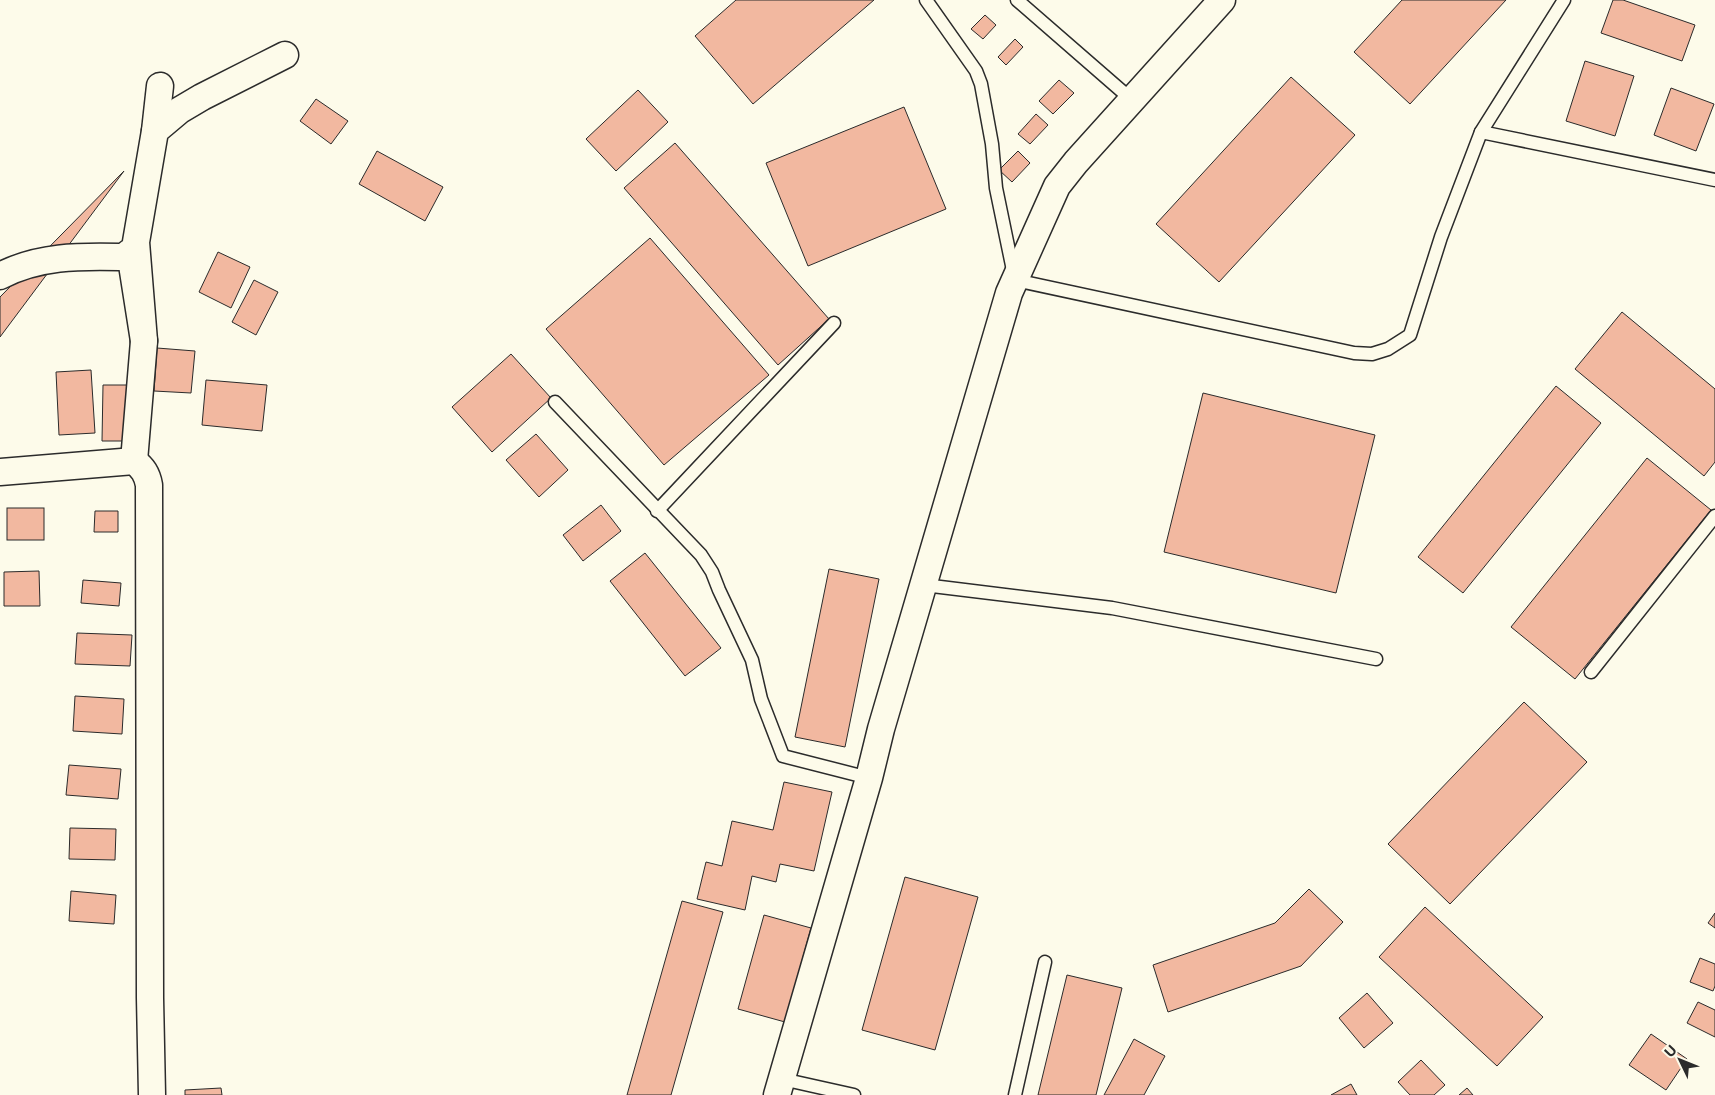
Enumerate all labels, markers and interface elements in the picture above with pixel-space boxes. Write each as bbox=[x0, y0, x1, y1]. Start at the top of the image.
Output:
north arrow bbox=[1655, 1035, 1705, 1085]
text: U bbox=[1660, 1041, 1680, 1060]

